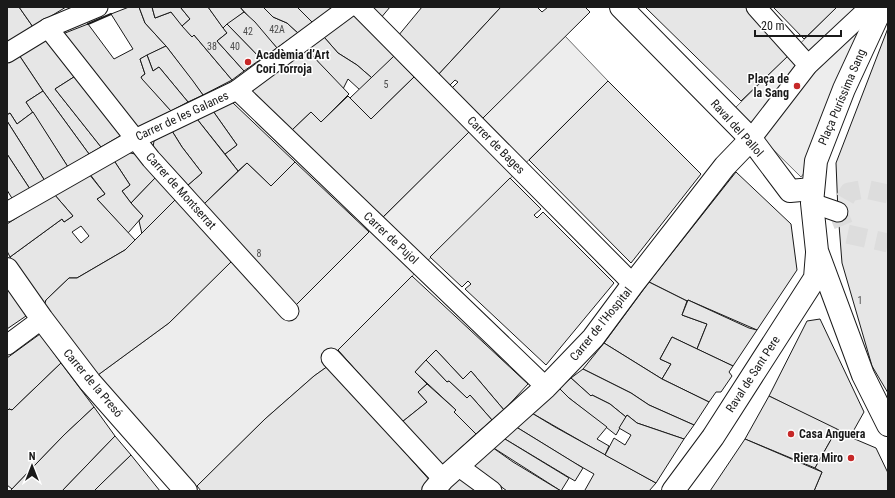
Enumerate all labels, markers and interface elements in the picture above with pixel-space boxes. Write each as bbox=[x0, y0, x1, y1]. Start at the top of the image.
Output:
scale bar bbox=[755, 12, 841, 38]
text: 20 m bbox=[761, 19, 785, 33]
house number: 42A bbox=[269, 24, 285, 35]
house number: 42 bbox=[243, 26, 253, 37]
house number: 38 bbox=[207, 41, 217, 52]
house number: 40 bbox=[230, 41, 240, 52]
street label: Plaça Puríssima Sang bbox=[815, 47, 869, 147]
place label: Acadèmia d’Art Cori Torroja bbox=[256, 48, 330, 76]
marker: Acadèmia d’Art Cori Torroja bbox=[243, 57, 253, 67]
place label: Plaça de la Sang bbox=[748, 72, 789, 100]
house number: 5 bbox=[384, 79, 389, 90]
marker: Plaça de la Sang bbox=[792, 81, 802, 91]
street label: Carrer de les Galanes bbox=[133, 88, 231, 144]
street label: Raval del Pallol bbox=[708, 97, 766, 159]
street label: Carrer de Bages bbox=[464, 113, 528, 177]
street label: Carrer de Montserrat bbox=[143, 150, 219, 232]
street label: Carrer de Pujol bbox=[361, 209, 421, 267]
house number: 8 bbox=[257, 248, 262, 259]
street label: Carrer de l'Hospital bbox=[567, 284, 635, 364]
house number: 1 bbox=[858, 295, 862, 306]
street label: Raval de Sant Pere bbox=[723, 333, 783, 415]
street label: Carrer de la Presó bbox=[60, 346, 126, 420]
place label: Casa Anguera bbox=[799, 427, 866, 441]
marker: Casa Anguera bbox=[786, 429, 796, 439]
north arrow bbox=[12, 446, 52, 486]
text: N bbox=[29, 450, 36, 463]
place label: Riera Miro bbox=[794, 451, 843, 465]
marker: Riera Miro bbox=[846, 453, 856, 463]

